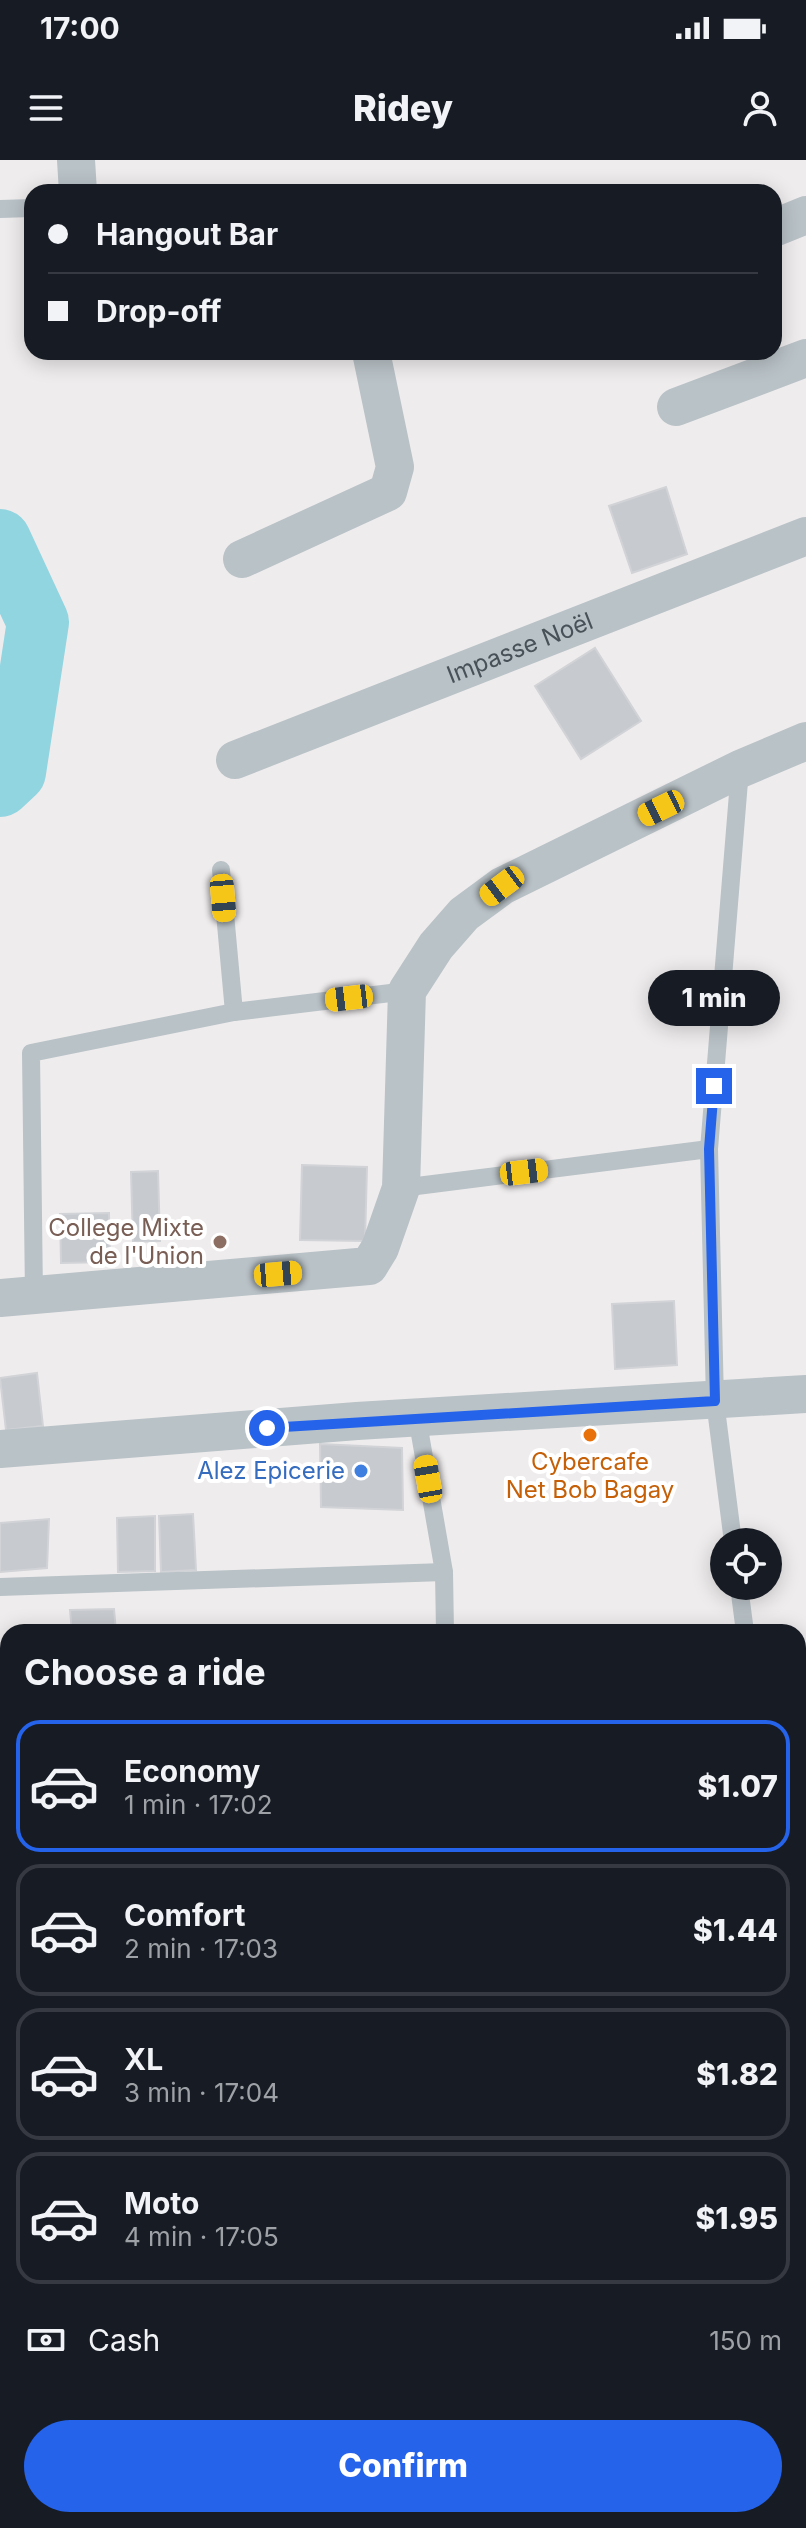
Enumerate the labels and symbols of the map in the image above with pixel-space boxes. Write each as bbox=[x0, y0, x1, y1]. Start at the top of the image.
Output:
street label: Impasse Noël bbox=[443, 606, 597, 689]
car bbox=[634, 787, 688, 829]
car bbox=[476, 862, 528, 910]
car bbox=[209, 873, 237, 923]
callout: 1 min bbox=[648, 970, 780, 1026]
car bbox=[324, 983, 374, 1013]
route end bbox=[696, 1068, 732, 1104]
car bbox=[499, 1157, 549, 1187]
place label: College Mixte de l'Union bbox=[48, 1213, 204, 1270]
marker: College Mixte de l'Union bbox=[211, 1233, 229, 1251]
car bbox=[253, 1260, 303, 1288]
route start bbox=[249, 1410, 285, 1446]
marker: Cybercafe Net Bob Bagay bbox=[581, 1426, 599, 1444]
place label: Cybercafe Net Bob Bagay bbox=[506, 1447, 674, 1504]
car bbox=[412, 1453, 444, 1505]
place label: Alez Epicerie bbox=[197, 1456, 345, 1485]
marker: Alez Epicerie bbox=[352, 1462, 370, 1480]

